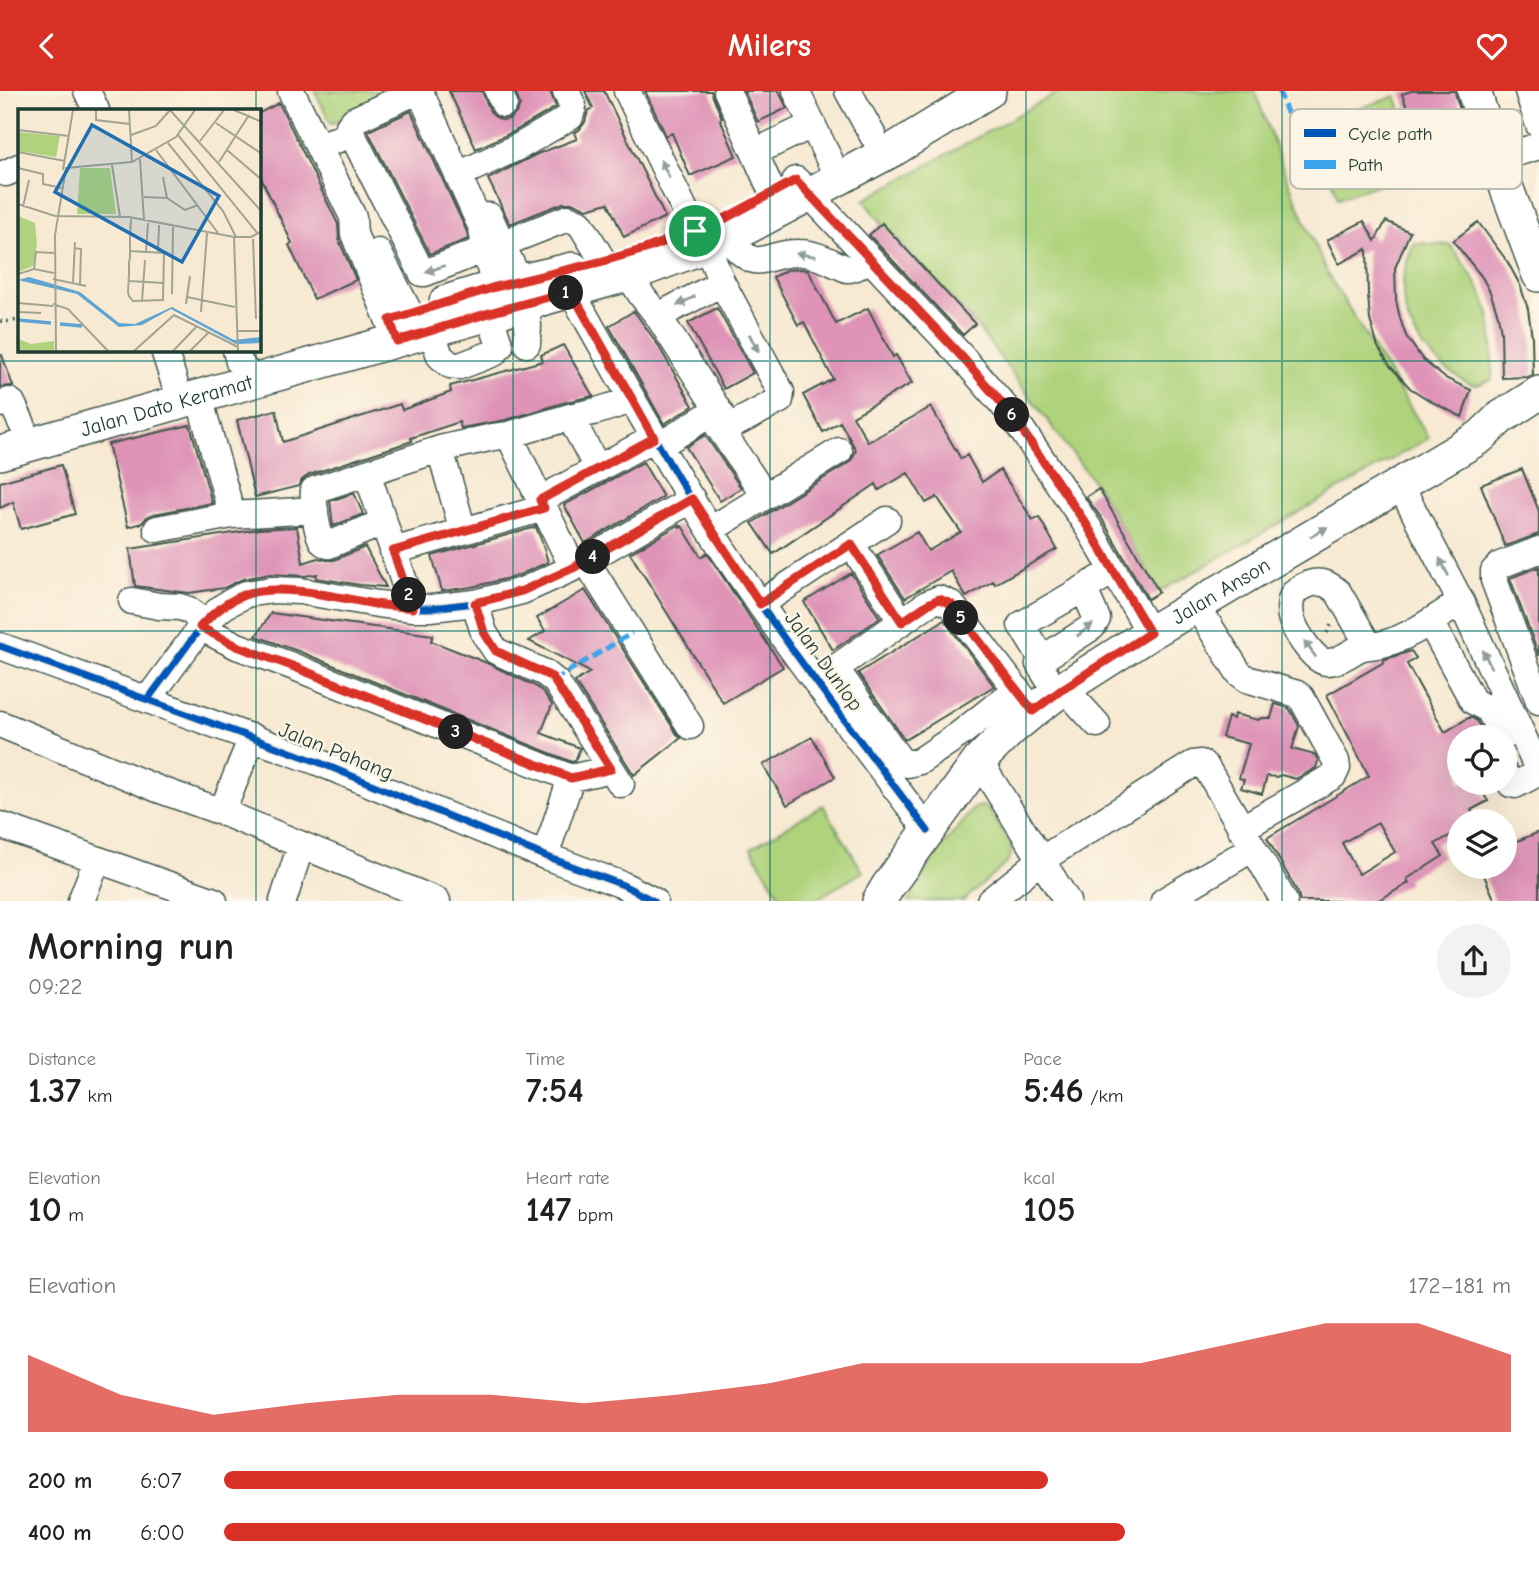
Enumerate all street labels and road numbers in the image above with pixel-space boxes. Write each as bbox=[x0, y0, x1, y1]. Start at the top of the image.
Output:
street label: Jalan Dato Keramat bbox=[78, 370, 256, 442]
street label: Jalan Anson bbox=[1168, 553, 1274, 629]
street label: Jalan Dunlop bbox=[780, 607, 868, 715]
street label: Jalan Pahang bbox=[275, 717, 397, 785]

